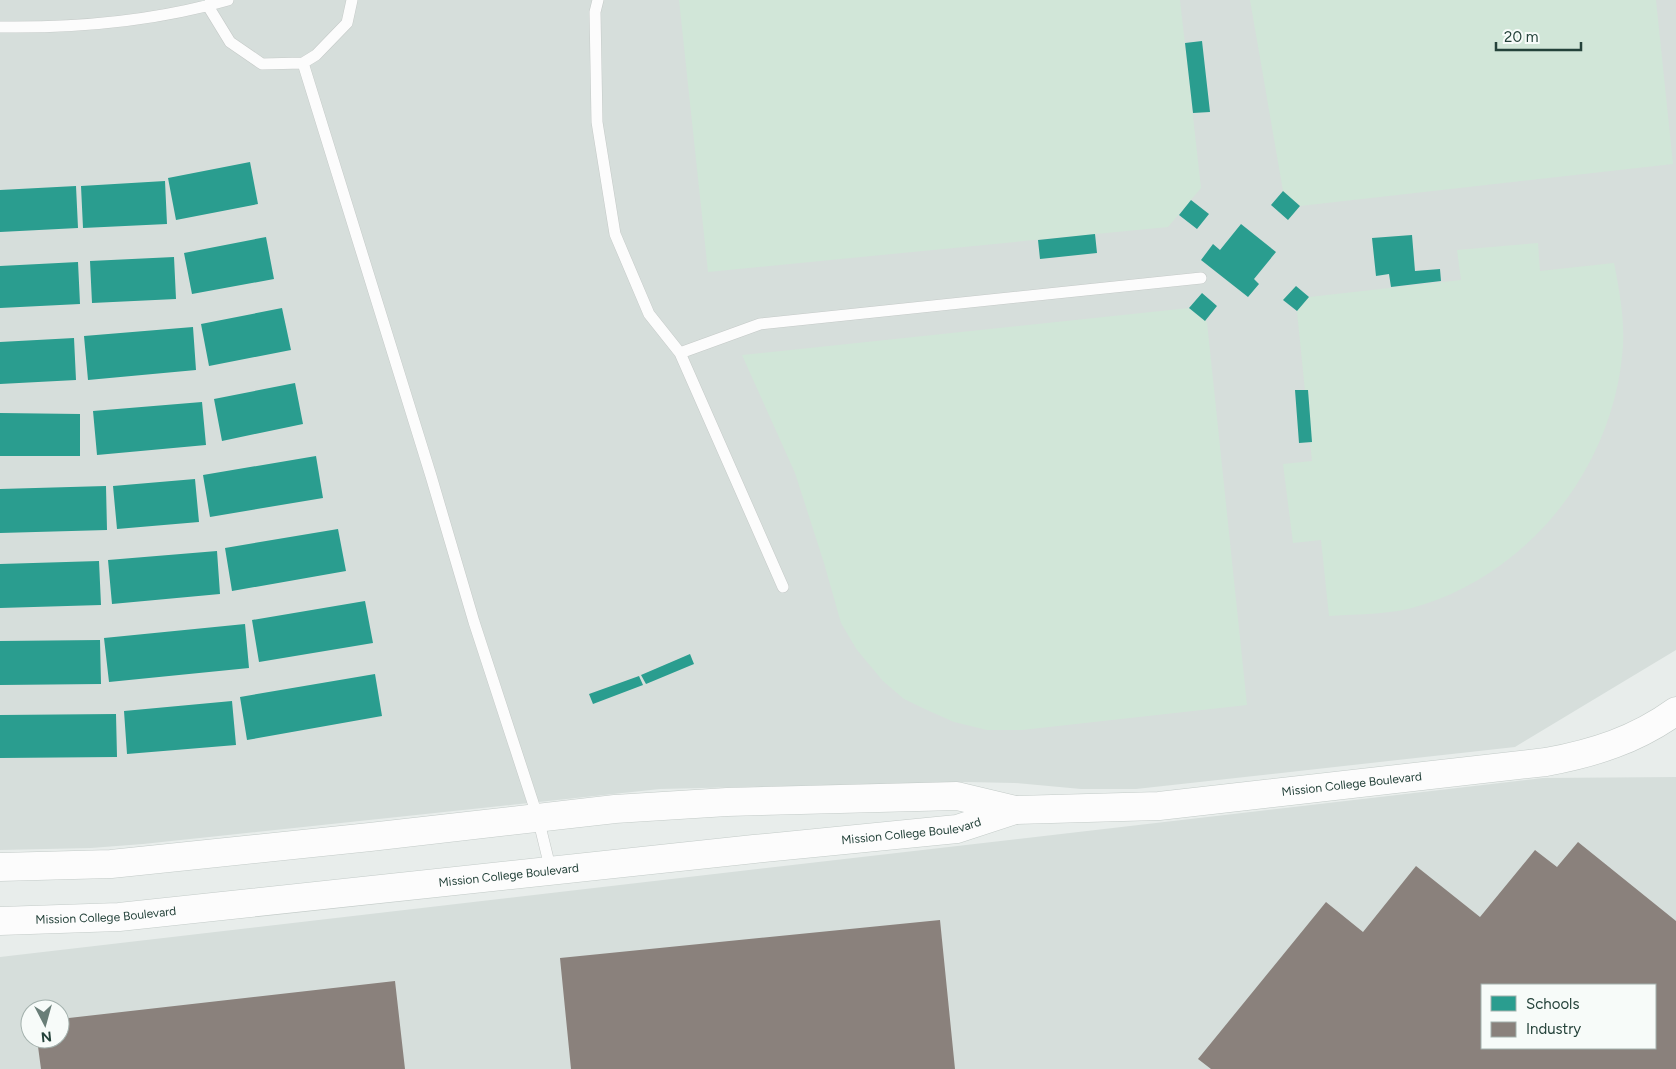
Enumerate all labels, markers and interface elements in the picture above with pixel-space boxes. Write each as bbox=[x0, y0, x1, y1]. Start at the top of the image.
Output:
scale bar bbox=[1496, 20, 1581, 52]
text: 20 m bbox=[1504, 28, 1538, 46]
street label: Mission College Boulevard bbox=[1281, 769, 1423, 799]
street label: Mission College Boulevard bbox=[841, 815, 983, 847]
street label: Mission College Boulevard bbox=[438, 861, 580, 890]
street label: Mission College Boulevard bbox=[35, 904, 177, 927]
legend bbox=[1481, 984, 1656, 1049]
text: Schools bbox=[1526, 995, 1579, 1013]
north arrow bbox=[20, 999, 70, 1049]
text: Industry bbox=[1526, 1020, 1581, 1038]
text: N bbox=[40, 1027, 53, 1045]

